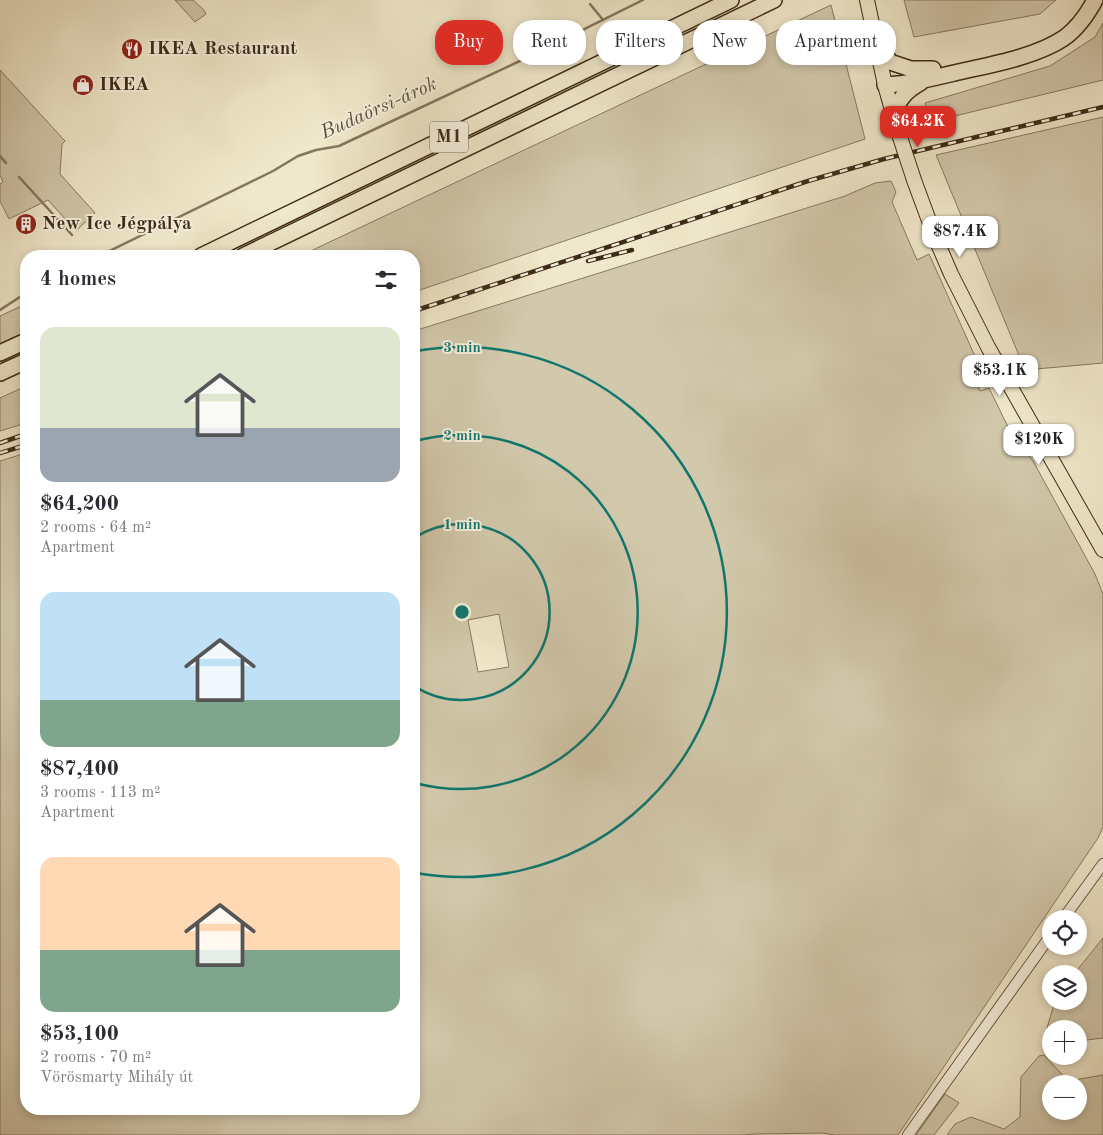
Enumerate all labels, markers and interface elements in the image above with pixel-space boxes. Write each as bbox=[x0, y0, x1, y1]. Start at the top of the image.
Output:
chip: Buy bbox=[435, 20, 503, 65]
chip: Rent bbox=[513, 20, 586, 65]
chip: Filters bbox=[596, 20, 683, 65]
chip: New bbox=[693, 20, 766, 65]
chip: Apartment bbox=[776, 20, 896, 65]
restaurant icon: IKEA Restaurant bbox=[120, 37, 144, 61]
place label: IKEA Restaurant bbox=[148, 40, 297, 59]
shop icon: IKEA bbox=[71, 73, 95, 97]
water label: Budaörsi-árok bbox=[317, 74, 440, 144]
place label: IKEA bbox=[99, 76, 149, 95]
pin: $64.2K bbox=[877, 106, 959, 148]
text: $64.2K bbox=[891, 114, 945, 130]
road number: M1 bbox=[430, 121, 468, 152]
building icon: New Ice Jégpálya bbox=[14, 212, 38, 236]
place label: New Ice Jégpálya bbox=[42, 215, 192, 234]
pin: $87.4K bbox=[919, 216, 1001, 258]
text: $87.4K bbox=[933, 224, 987, 240]
icon: filters bbox=[372, 266, 400, 294]
text: 4 homes bbox=[40, 269, 116, 290]
text: 3 min bbox=[443, 341, 481, 356]
pin: $53.1K bbox=[959, 354, 1041, 397]
icon: home bbox=[175, 360, 265, 450]
text: $53.1K bbox=[973, 363, 1027, 379]
pin: $120K bbox=[1004, 424, 1074, 466]
text: 2 min bbox=[443, 429, 481, 444]
text: $120K bbox=[1014, 432, 1064, 448]
text: $64,200 bbox=[40, 494, 119, 515]
text: 1 min bbox=[443, 518, 481, 533]
text: 2 rooms · 64 m² bbox=[40, 520, 151, 536]
text: Apartment bbox=[40, 540, 115, 556]
centre of rings bbox=[453, 603, 471, 621]
icon: home bbox=[175, 625, 265, 715]
text: $87,400 bbox=[40, 759, 119, 780]
text: 3 rooms · 113 m² bbox=[40, 785, 160, 801]
text: Apartment bbox=[40, 805, 115, 821]
icon: home bbox=[175, 890, 265, 980]
map controls bbox=[1042, 910, 1087, 1120]
button: locate bbox=[1042, 910, 1087, 955]
button: layers bbox=[1042, 965, 1087, 1010]
button: + bbox=[1042, 1020, 1087, 1065]
text: $53,100 bbox=[40, 1024, 119, 1045]
text: 2 rooms · 70 m² bbox=[40, 1050, 151, 1066]
text: Vörösmarty Mihály út bbox=[40, 1070, 193, 1086]
button: − bbox=[1042, 1075, 1087, 1120]

